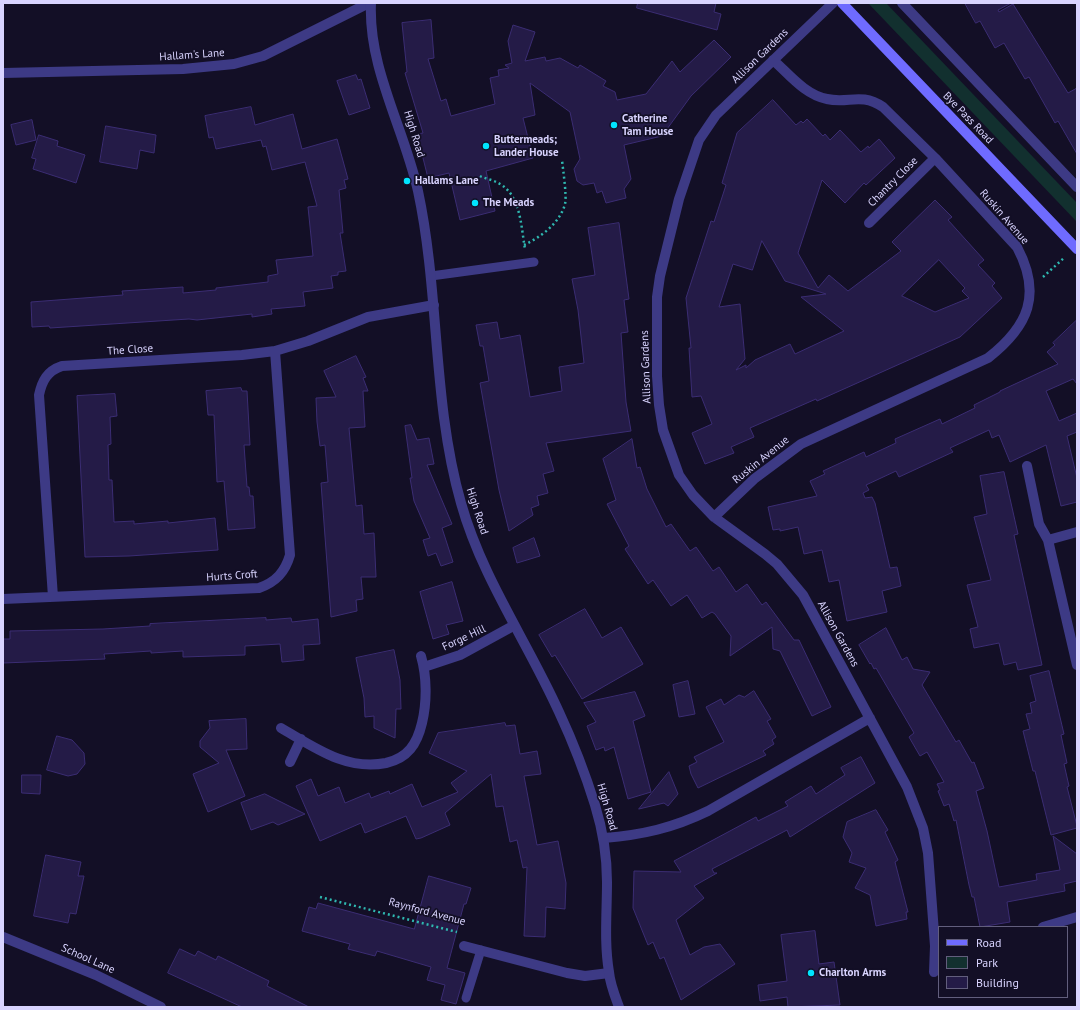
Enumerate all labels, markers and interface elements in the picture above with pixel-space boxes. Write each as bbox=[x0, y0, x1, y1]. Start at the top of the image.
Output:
street label: Allison Gardens bbox=[729, 26, 791, 86]
street label: Hallam's Lane bbox=[159, 46, 225, 64]
street label: Bye Pass Road bbox=[940, 89, 996, 147]
street label: High Road bbox=[401, 109, 427, 159]
place label: Catherine Tam House bbox=[622, 112, 673, 138]
marker: Catherine Tam House bbox=[609, 120, 619, 130]
place label: Buttermeads; Lander House bbox=[494, 133, 558, 159]
marker: Buttermeads; Lander House bbox=[481, 141, 491, 151]
street label: Chantry Close bbox=[865, 154, 921, 210]
place label: Hallams Lane bbox=[415, 174, 479, 188]
marker: Hallams Lane bbox=[402, 176, 412, 186]
street label: Ruskin Avenue bbox=[977, 187, 1031, 247]
place label: The Meads bbox=[483, 196, 534, 210]
marker: The Meads bbox=[470, 198, 480, 208]
street label: Allison Gardens bbox=[638, 330, 654, 404]
street label: The Close bbox=[106, 342, 154, 358]
street label: Ruskin Avenue bbox=[730, 433, 792, 487]
street label: High Road bbox=[463, 486, 491, 536]
street label: Hurts Croft bbox=[206, 568, 258, 584]
street label: Allison Gardens bbox=[814, 599, 862, 669]
street label: Forge Hill bbox=[440, 622, 488, 654]
street label: High Road bbox=[594, 782, 620, 832]
street label: Raynford Avenue bbox=[387, 895, 467, 929]
legend bbox=[938, 926, 1068, 998]
text: Road bbox=[976, 935, 1001, 950]
street label: School Lane bbox=[59, 941, 117, 977]
text: Park bbox=[976, 955, 998, 970]
place label: Charlton Arms bbox=[819, 966, 886, 980]
marker: Charlton Arms bbox=[806, 968, 816, 978]
text: Building bbox=[976, 975, 1019, 990]

